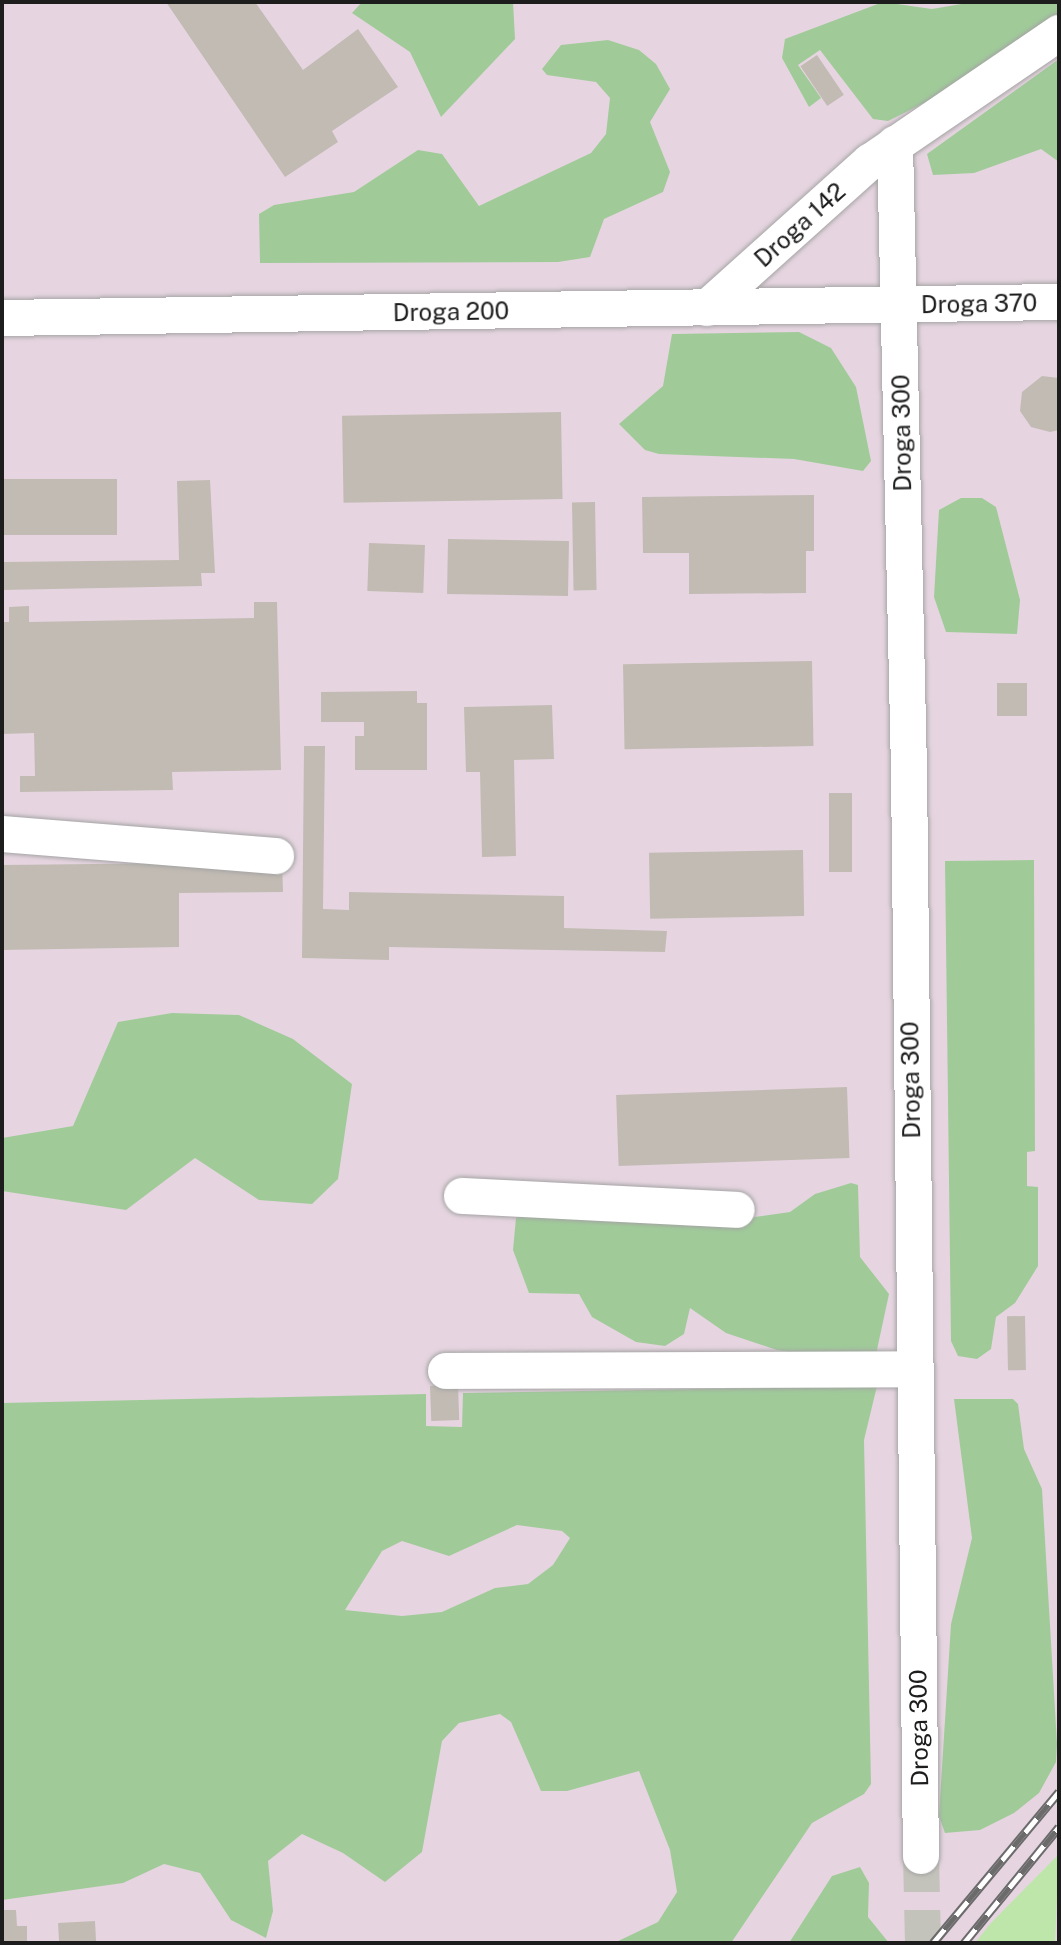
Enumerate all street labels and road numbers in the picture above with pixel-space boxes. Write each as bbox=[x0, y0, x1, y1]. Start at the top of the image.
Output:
street label: Droga 142 bbox=[749, 177, 851, 273]
street label: Droga 370 bbox=[921, 289, 1037, 319]
street label: Droga 200 bbox=[392, 297, 510, 327]
street label: Droga 300 bbox=[887, 374, 917, 492]
street label: Droga 300 bbox=[896, 1021, 926, 1139]
street label: Droga 300 bbox=[904, 1669, 934, 1787]

